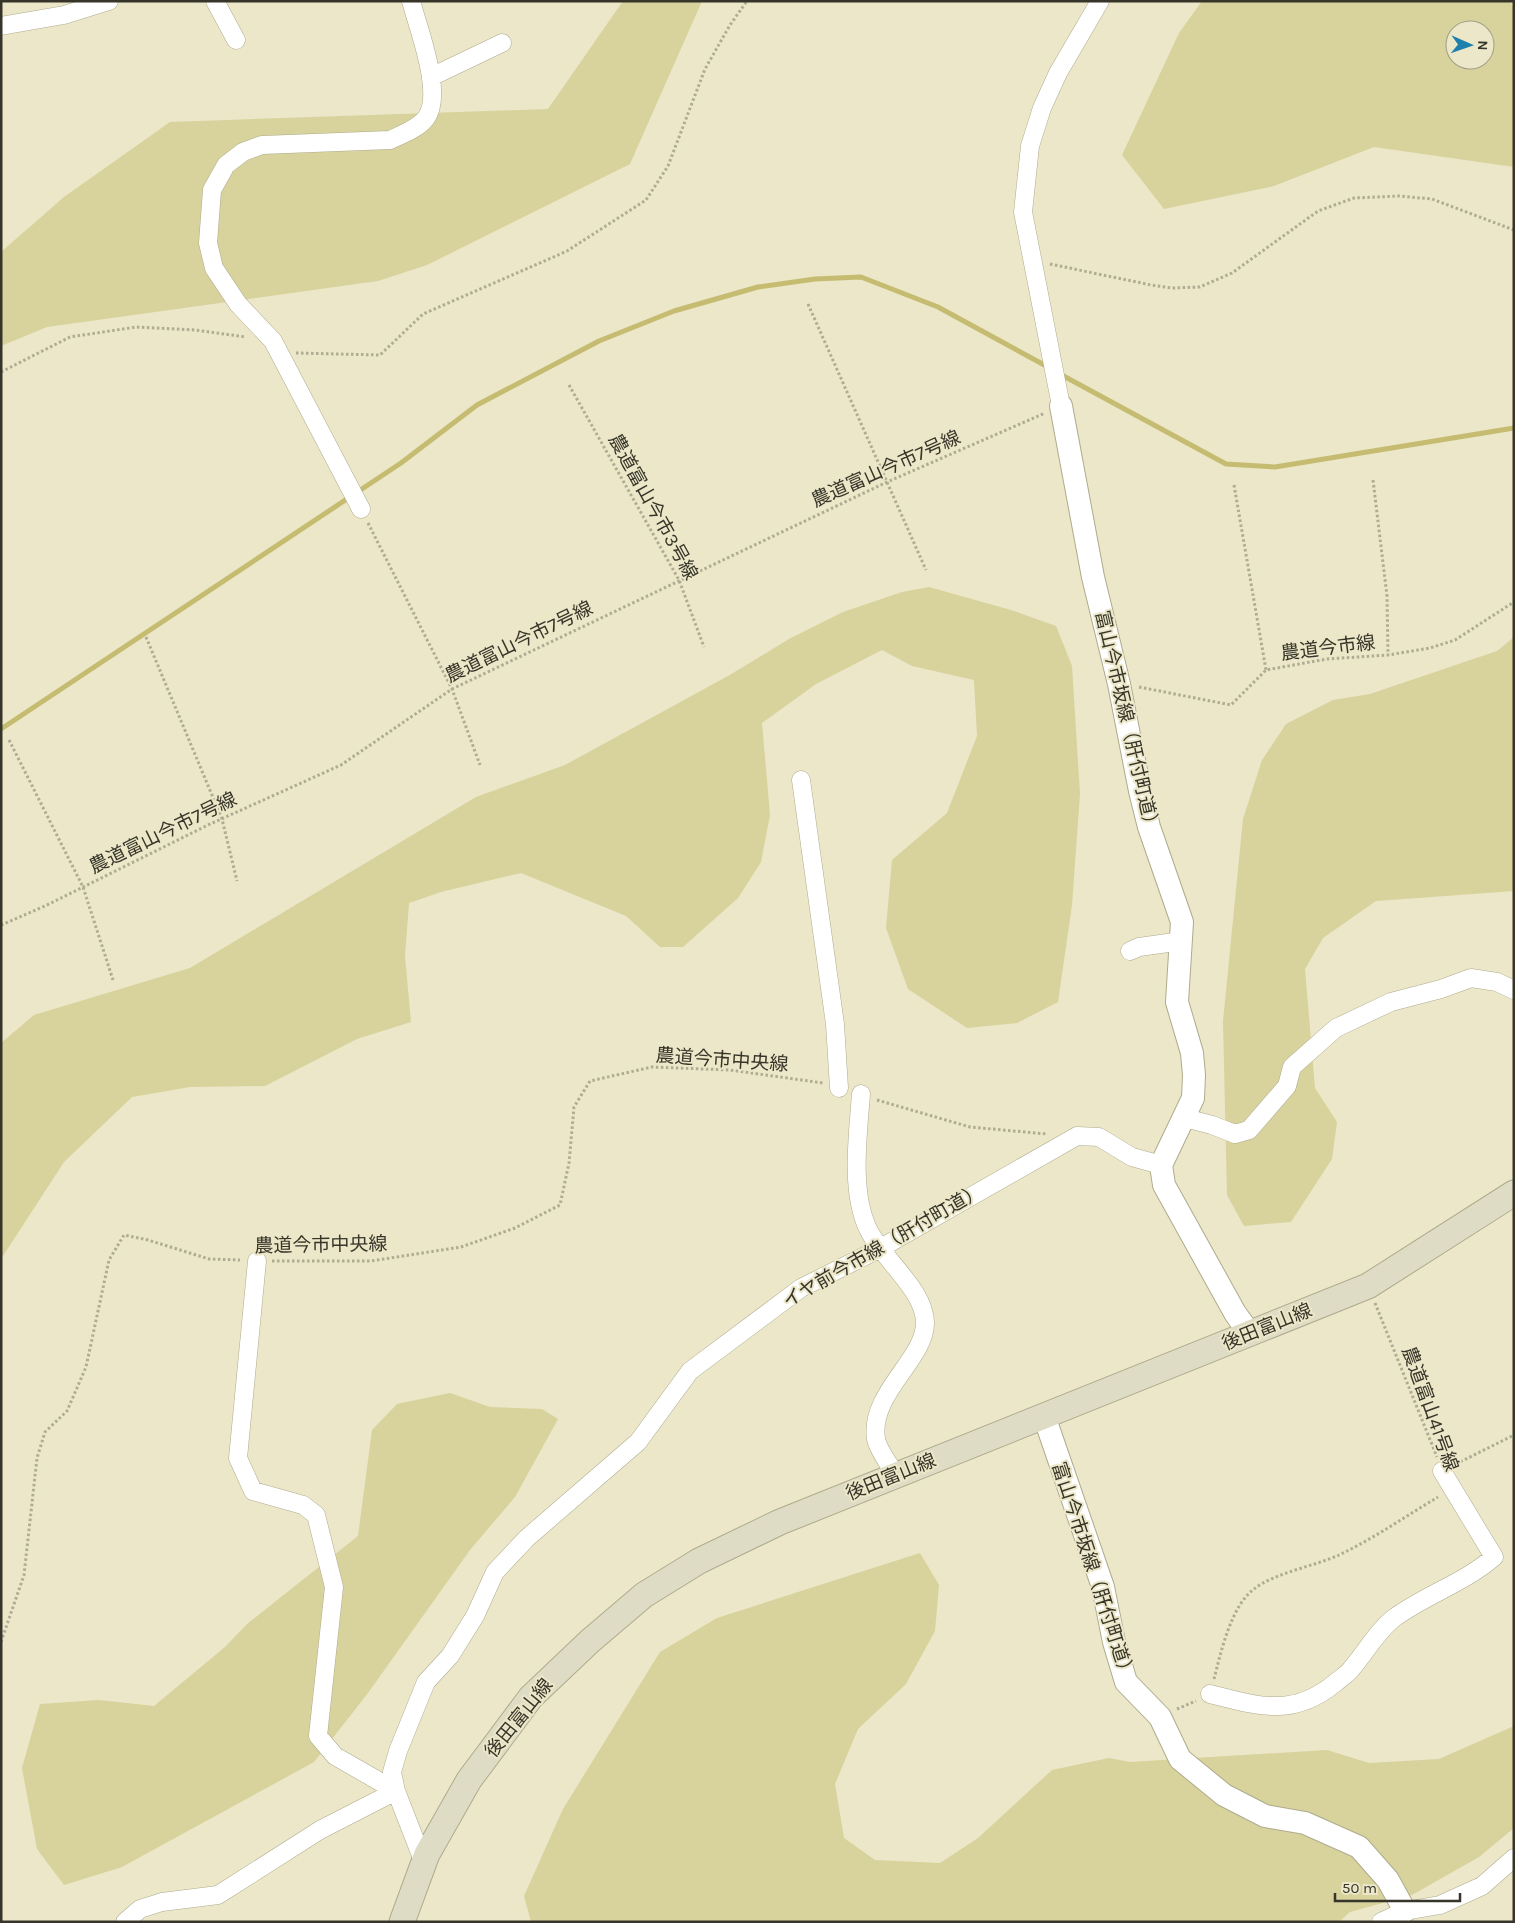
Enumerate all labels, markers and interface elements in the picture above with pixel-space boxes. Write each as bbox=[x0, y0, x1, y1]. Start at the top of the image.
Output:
north arrow bbox=[1445, 20, 1495, 70]
text: N bbox=[1474, 40, 1491, 51]
street label: 農道富山今市7号線 bbox=[808, 426, 964, 512]
street label: 農道富山今市3号線 bbox=[604, 430, 702, 584]
street label: 農道富山今市7号線 bbox=[442, 597, 596, 687]
street label: 富山今市坂線（肝付町道） bbox=[1091, 608, 1163, 836]
street label: 農道今市線 bbox=[1280, 631, 1376, 665]
street label: 農道富山今市7号線 bbox=[86, 788, 240, 878]
street label: 農道今市中央線 bbox=[655, 1044, 789, 1076]
street label: イヤ前今市線（肝付町道） bbox=[779, 1180, 987, 1312]
street label: 農道今市中央線 bbox=[254, 1233, 388, 1257]
street label: 後田富山線 bbox=[1219, 1299, 1315, 1355]
street label: 農道富山41号線 bbox=[1397, 1344, 1463, 1474]
street label: 後田富山線 bbox=[843, 1449, 939, 1505]
street label: 富山今市坂線（肝付町道） bbox=[1047, 1459, 1139, 1683]
street label: 後田富山線 bbox=[481, 1674, 557, 1762]
scale bar bbox=[1335, 1870, 1460, 1902]
text: 50 m bbox=[1342, 1879, 1377, 1897]

